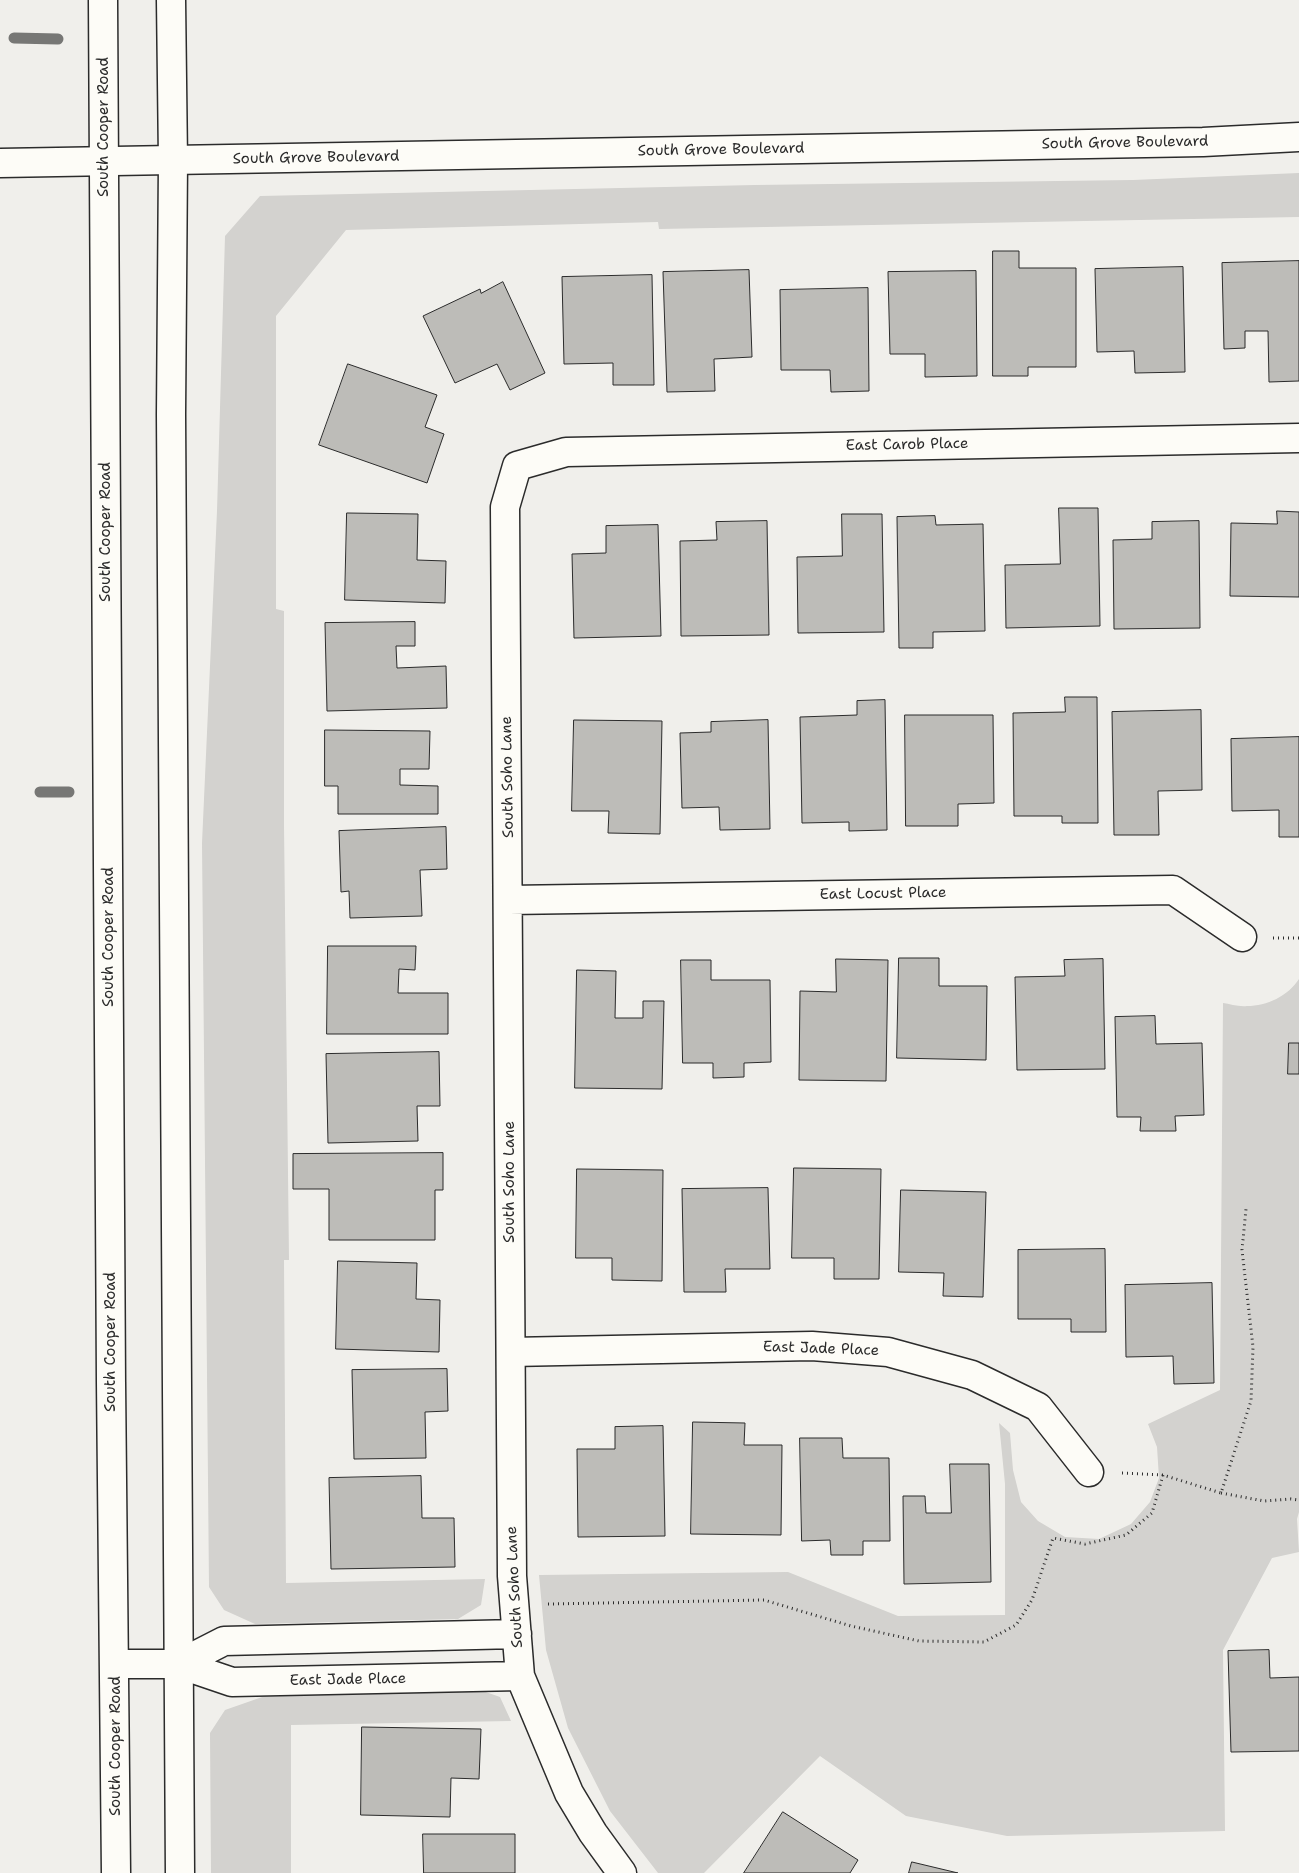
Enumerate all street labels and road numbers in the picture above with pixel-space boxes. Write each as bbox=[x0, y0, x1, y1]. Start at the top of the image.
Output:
street label: South Cooper Road bbox=[95, 57, 113, 197]
street label: South Grove Boulevard bbox=[1042, 133, 1208, 153]
street label: South Grove Boulevard bbox=[638, 140, 804, 160]
street label: South Grove Boulevard bbox=[233, 148, 399, 168]
street label: East Carob Place bbox=[845, 435, 969, 455]
street label: South Cooper Road bbox=[97, 462, 115, 602]
street label: South Soho Lane bbox=[498, 716, 518, 838]
street label: South Cooper Road bbox=[100, 867, 118, 1007]
street label: East Locust Place bbox=[819, 884, 947, 904]
street label: South Soho Lane bbox=[501, 1121, 519, 1243]
street label: South Cooper Road bbox=[102, 1272, 120, 1412]
street label: East Jade Place bbox=[762, 1338, 880, 1360]
street label: South Soho Lane bbox=[503, 1526, 527, 1648]
street label: East Jade Place bbox=[290, 1670, 406, 1690]
street label: South Cooper Road bbox=[107, 1676, 125, 1816]

